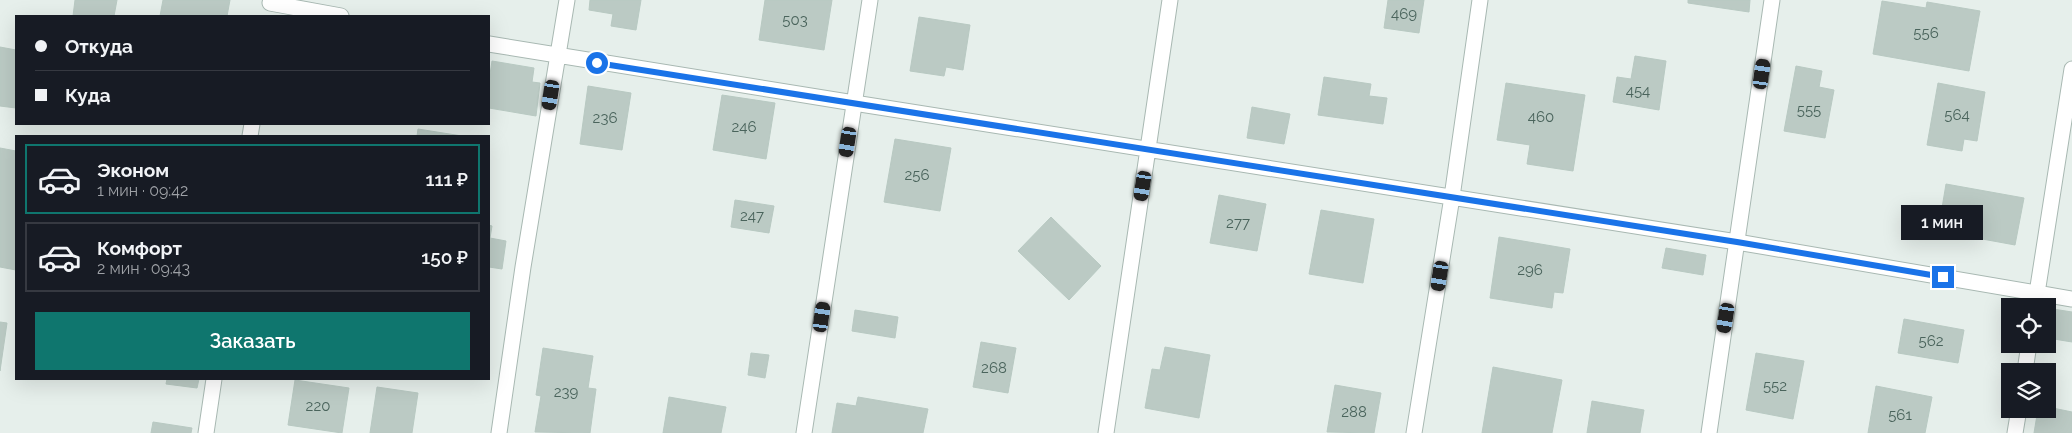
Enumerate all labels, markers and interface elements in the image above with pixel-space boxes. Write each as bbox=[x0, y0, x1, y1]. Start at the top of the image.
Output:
house number: 469 bbox=[1391, 5, 1417, 23]
house number: 503 bbox=[782, 11, 808, 29]
house number: 556 bbox=[1913, 24, 1939, 42]
text: Откуда bbox=[65, 35, 133, 57]
route start bbox=[586, 52, 608, 74]
car bbox=[1752, 58, 1771, 90]
car bbox=[541, 79, 560, 111]
house number: 454 bbox=[1626, 82, 1650, 100]
text: Куда bbox=[65, 84, 111, 106]
house number: 555 bbox=[1797, 101, 1821, 119]
house number: 564 bbox=[1944, 106, 1970, 124]
house number: 460 bbox=[1528, 108, 1554, 126]
house number: 236 bbox=[593, 109, 617, 127]
house number: 246 bbox=[731, 118, 757, 136]
car bbox=[838, 126, 857, 158]
icon: car bbox=[37, 157, 82, 202]
text: Эконом bbox=[97, 159, 169, 181]
house number: 256 bbox=[904, 166, 930, 184]
text: 111 ₽ bbox=[425, 168, 468, 190]
car bbox=[1133, 170, 1152, 202]
text: 1 мин · 09:42 bbox=[97, 181, 188, 200]
callout: 1 мин bbox=[1902, 204, 1984, 240]
house number: 247 bbox=[740, 207, 764, 225]
text: 1 мин bbox=[1921, 213, 1963, 232]
house number: 277 bbox=[1226, 214, 1250, 232]
icon: car bbox=[37, 235, 82, 280]
text: Комфорт bbox=[97, 237, 182, 259]
text: 150 ₽ bbox=[421, 246, 468, 268]
text: 2 мин · 09:43 bbox=[97, 259, 190, 278]
car bbox=[1430, 260, 1449, 292]
house number: 296 bbox=[1517, 261, 1543, 279]
route end bbox=[1932, 266, 1954, 288]
map controls bbox=[2001, 298, 2056, 418]
button: locate bbox=[2001, 298, 2056, 353]
car bbox=[812, 301, 831, 333]
car bbox=[1716, 302, 1735, 334]
button: Заказать bbox=[35, 312, 470, 370]
house number: 562 bbox=[1918, 332, 1944, 350]
house number: 268 bbox=[981, 359, 1007, 377]
button: layers bbox=[2001, 363, 2056, 418]
house number: 552 bbox=[1763, 377, 1787, 395]
house number: 239 bbox=[554, 383, 579, 401]
house number: 220 bbox=[306, 397, 330, 415]
house number: 288 bbox=[1341, 403, 1367, 421]
house number: 561 bbox=[1888, 406, 1912, 424]

